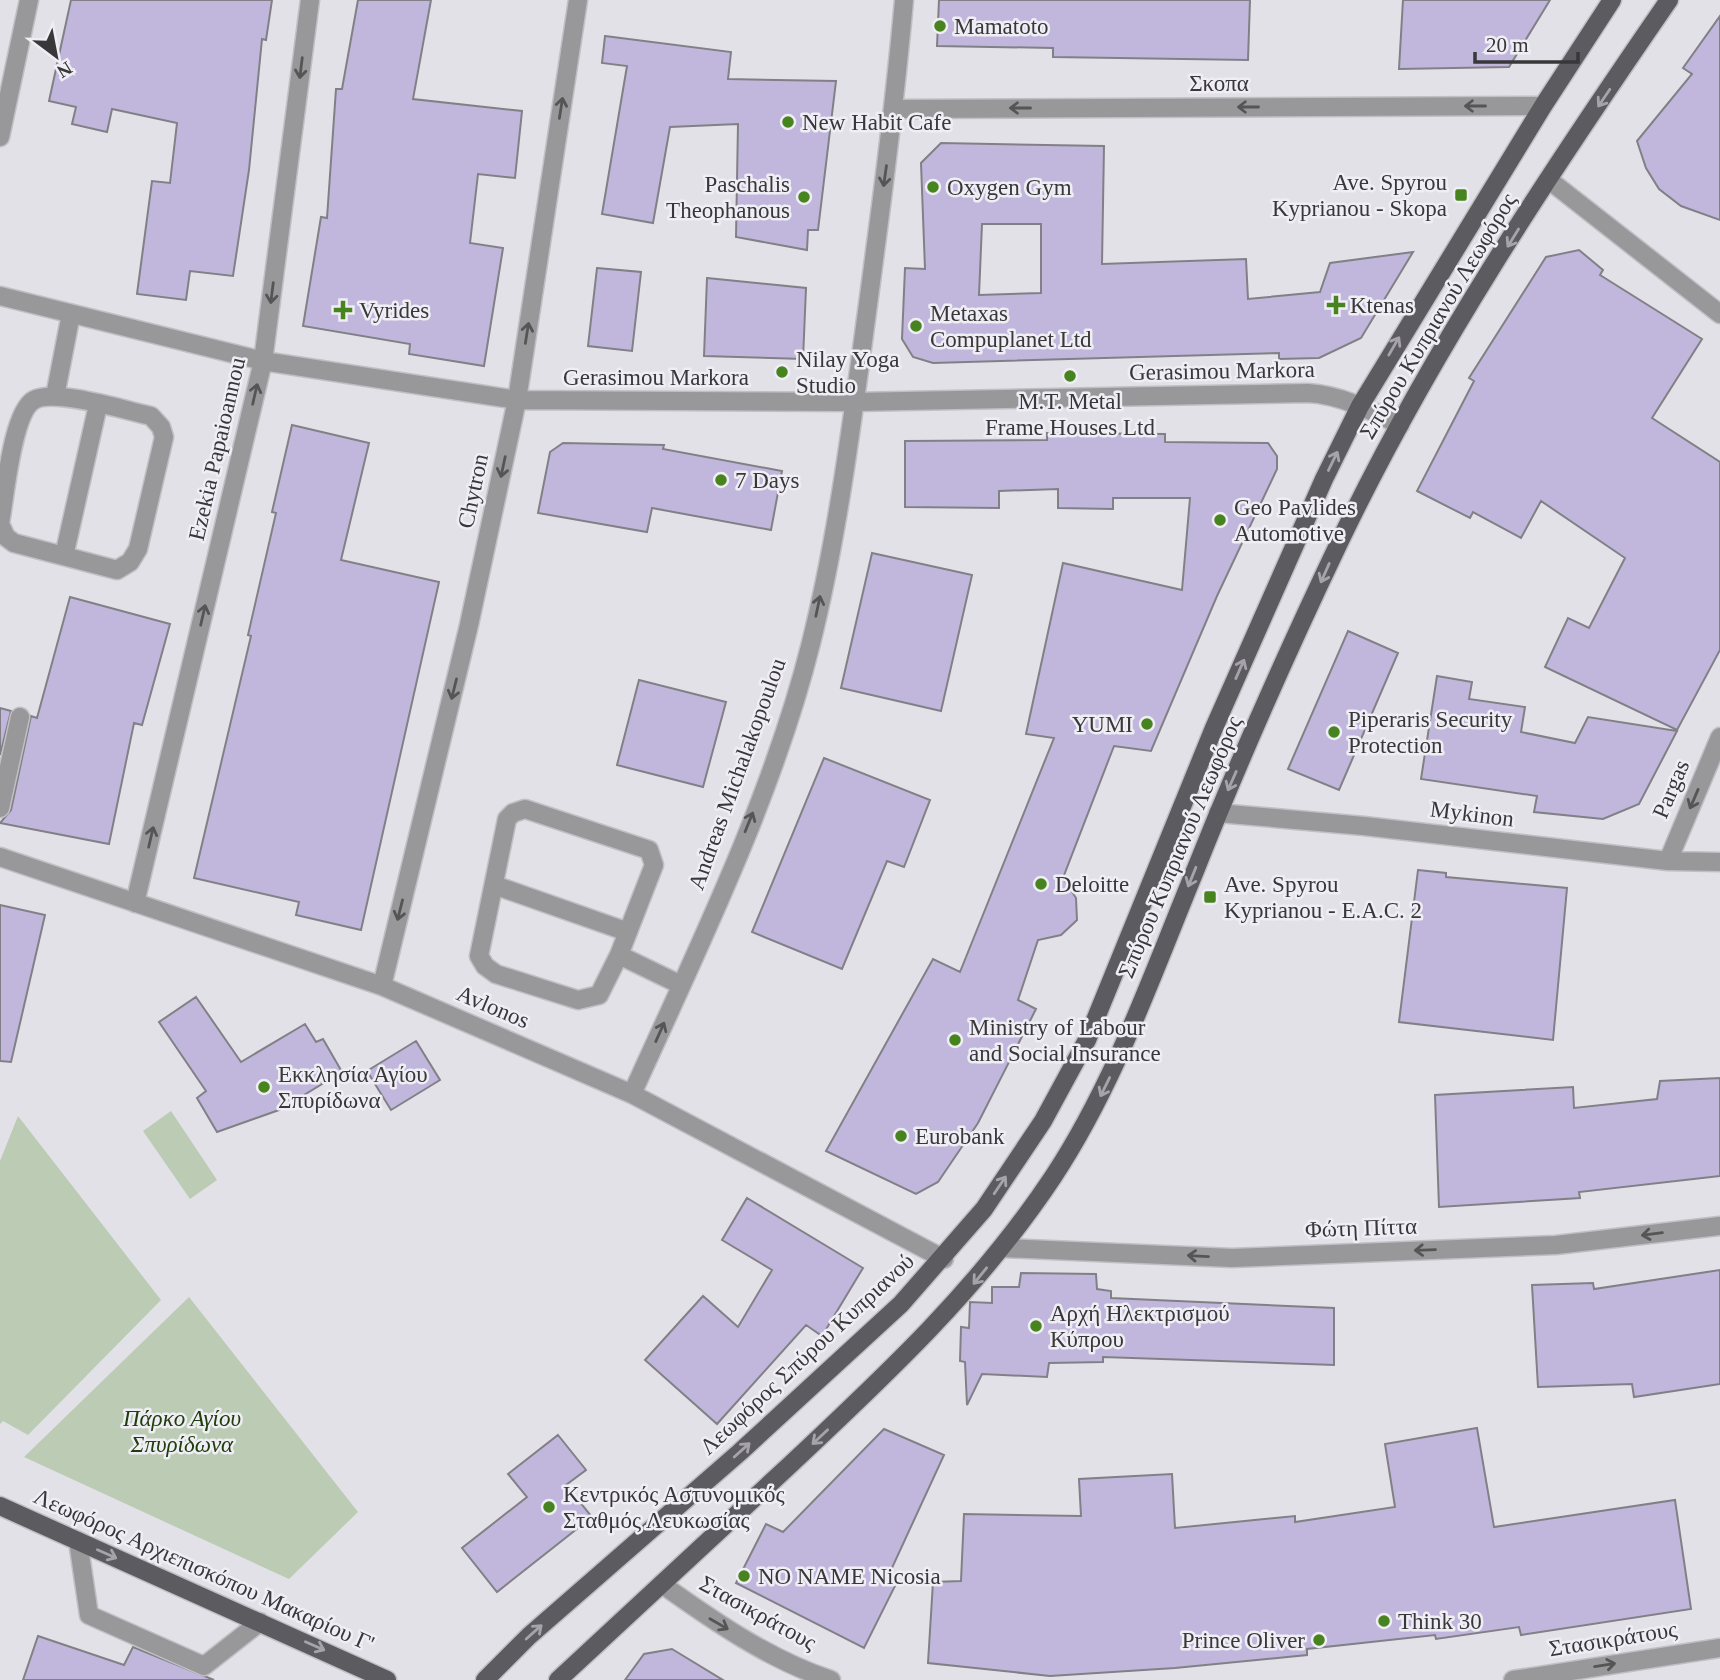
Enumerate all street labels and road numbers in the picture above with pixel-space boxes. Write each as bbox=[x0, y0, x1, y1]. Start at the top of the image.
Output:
street label: Σκοπα bbox=[1189, 71, 1249, 96]
street label: Σπύρου Κυπριανού Λεωφόρος bbox=[1355, 189, 1521, 443]
street label: Ezekia Papaioannou bbox=[184, 355, 250, 543]
street label: Gerasimou Markora bbox=[1129, 357, 1315, 385]
street label: Gerasimou Markora bbox=[563, 365, 749, 390]
street label: Chytron bbox=[453, 451, 493, 530]
street label: Andreas Michalakopoulou bbox=[683, 654, 791, 893]
street label: Σπύρου Κυπριανού Λεωφόρος bbox=[1113, 712, 1247, 982]
street label: Pargas bbox=[1648, 756, 1694, 822]
street label: Mykinon bbox=[1429, 796, 1516, 832]
street label: Avlonos bbox=[453, 981, 533, 1033]
street label: Φώτη Πίττα bbox=[1304, 1214, 1418, 1242]
street label: Λεωφόρος Σπύρου Κυπριανού bbox=[695, 1248, 919, 1460]
street label: Λεωφόρος Αρχιεπισκόπου Μακαρίου Γ' bbox=[30, 1483, 378, 1657]
street label: Στασικράτους bbox=[695, 1571, 821, 1655]
street label: Στασικράτους bbox=[1547, 1617, 1679, 1661]

